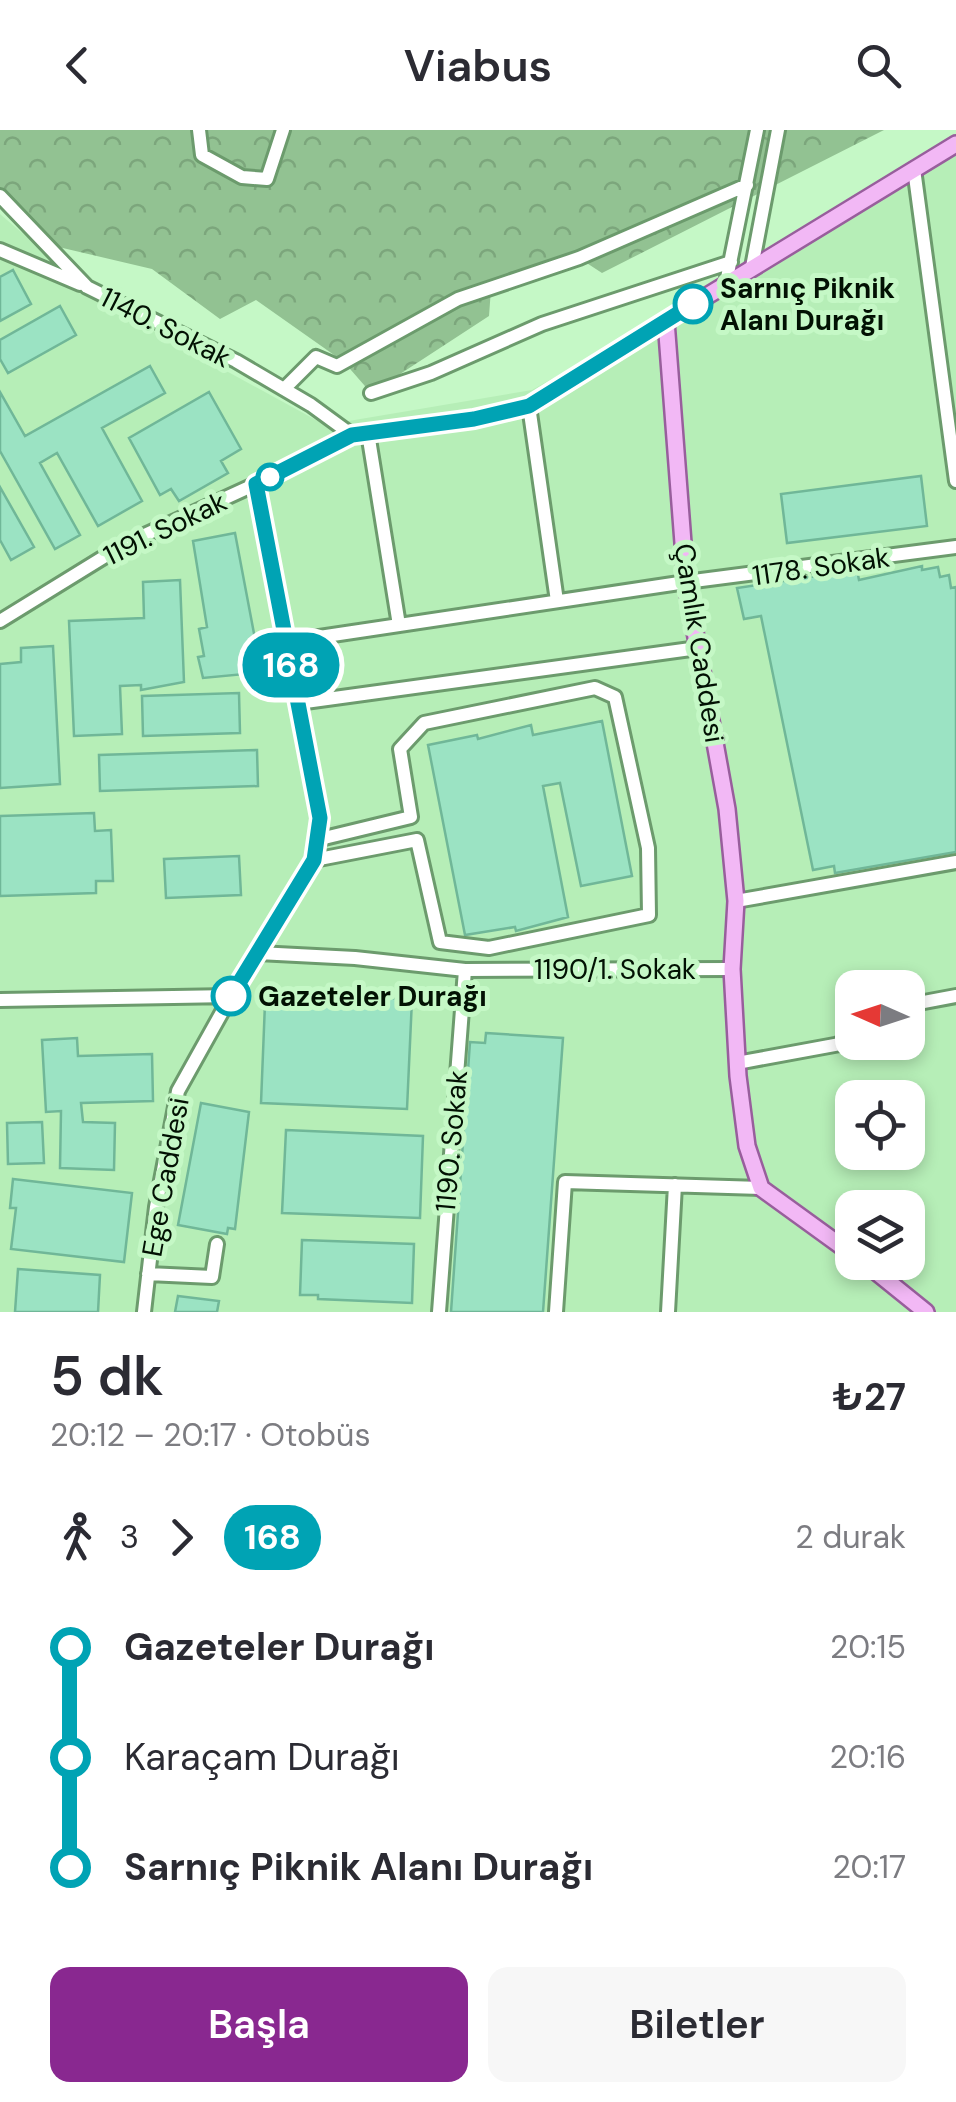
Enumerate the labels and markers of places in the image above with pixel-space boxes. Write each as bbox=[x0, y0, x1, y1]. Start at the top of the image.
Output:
place label: Sarnıç Piknik Alanı Durağı bbox=[720, 270, 895, 339]
marker: Sarnıç Piknik Alanı Durağı bbox=[674, 285, 712, 323]
unlabelled marker bbox=[257, 464, 283, 490]
marker: Gazeteler Durağı bbox=[212, 977, 250, 1015]
place label: Gazeteler Durağı bbox=[258, 978, 487, 1015]

